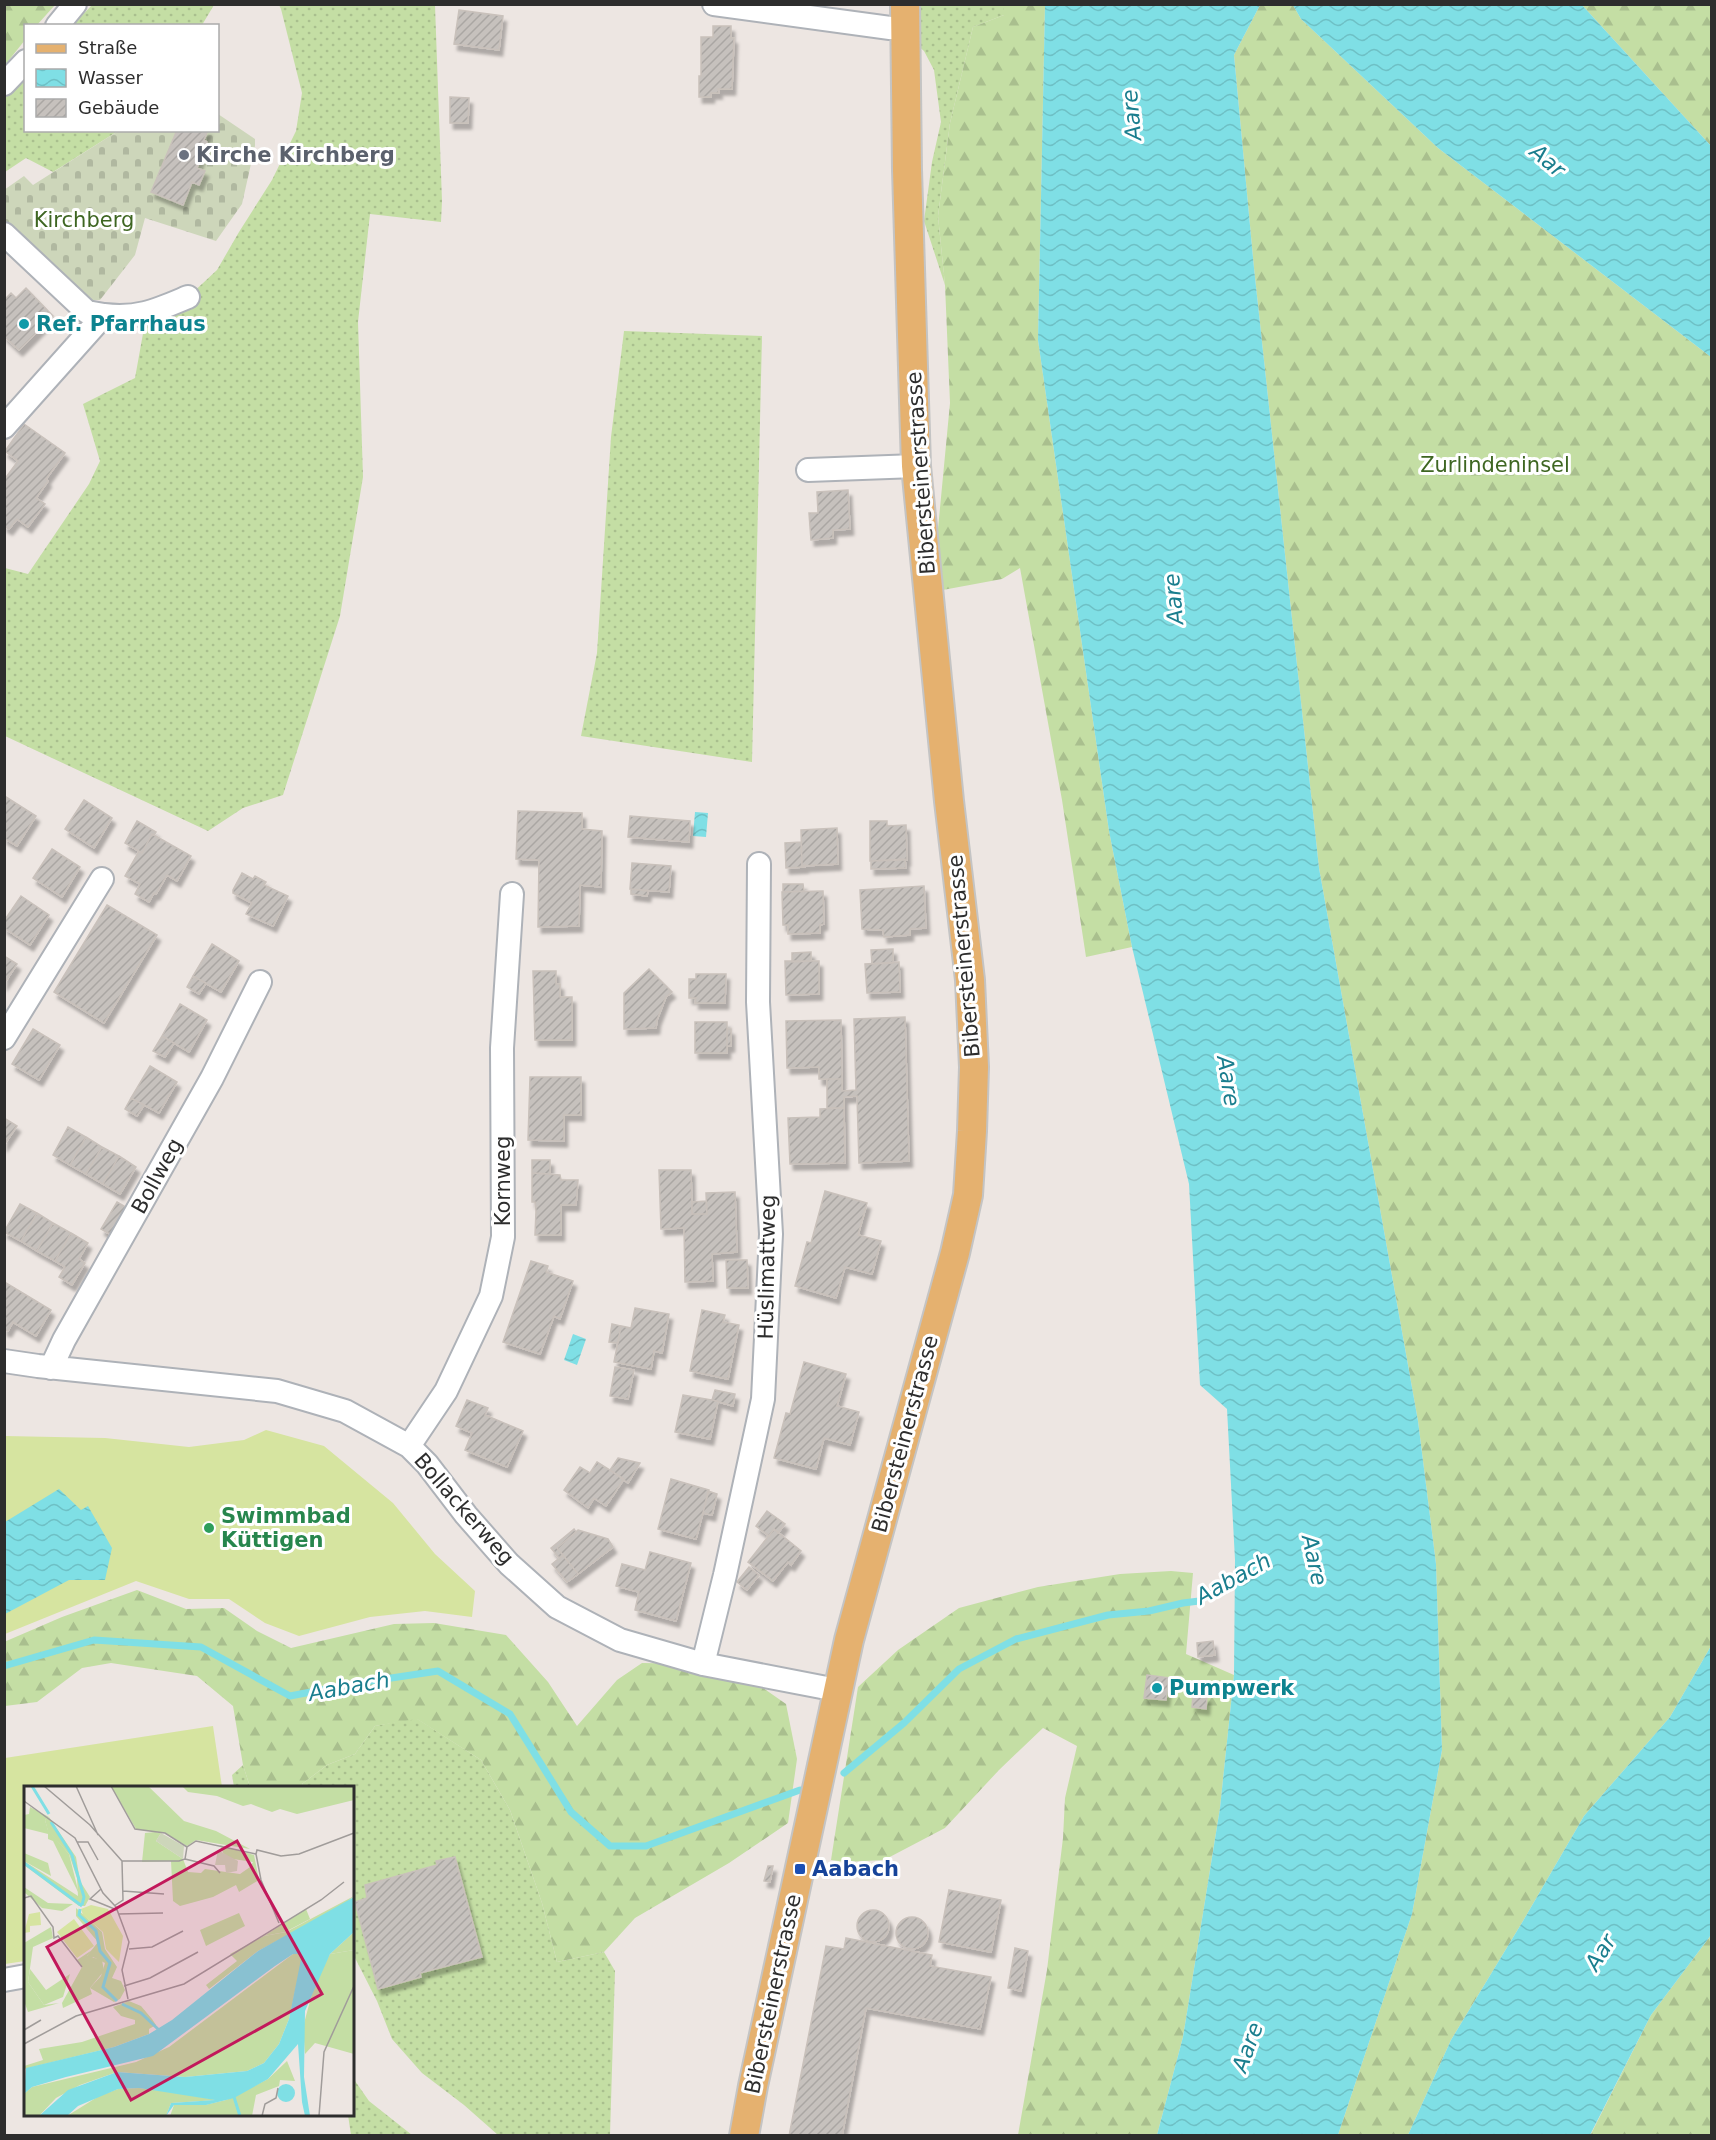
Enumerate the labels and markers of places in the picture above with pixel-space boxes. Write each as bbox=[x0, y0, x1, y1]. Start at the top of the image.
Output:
place label: Kirche Kirchberg bbox=[196, 143, 395, 167]
marker: Kirche Kirchberg bbox=[177, 148, 191, 162]
place label: Ref. Pfarrhaus bbox=[36, 312, 206, 336]
marker: Ref. Pfarrhaus bbox=[17, 317, 31, 331]
place label: Swimmbad Küttigen bbox=[221, 1504, 351, 1552]
marker: Swimmbad Küttigen bbox=[202, 1521, 216, 1535]
place label: Pumpwerk bbox=[1169, 1676, 1295, 1700]
marker: Pumpwerk bbox=[1150, 1681, 1164, 1695]
place label: Aabach bbox=[812, 1857, 899, 1881]
marker: Aabach bbox=[793, 1862, 807, 1876]

